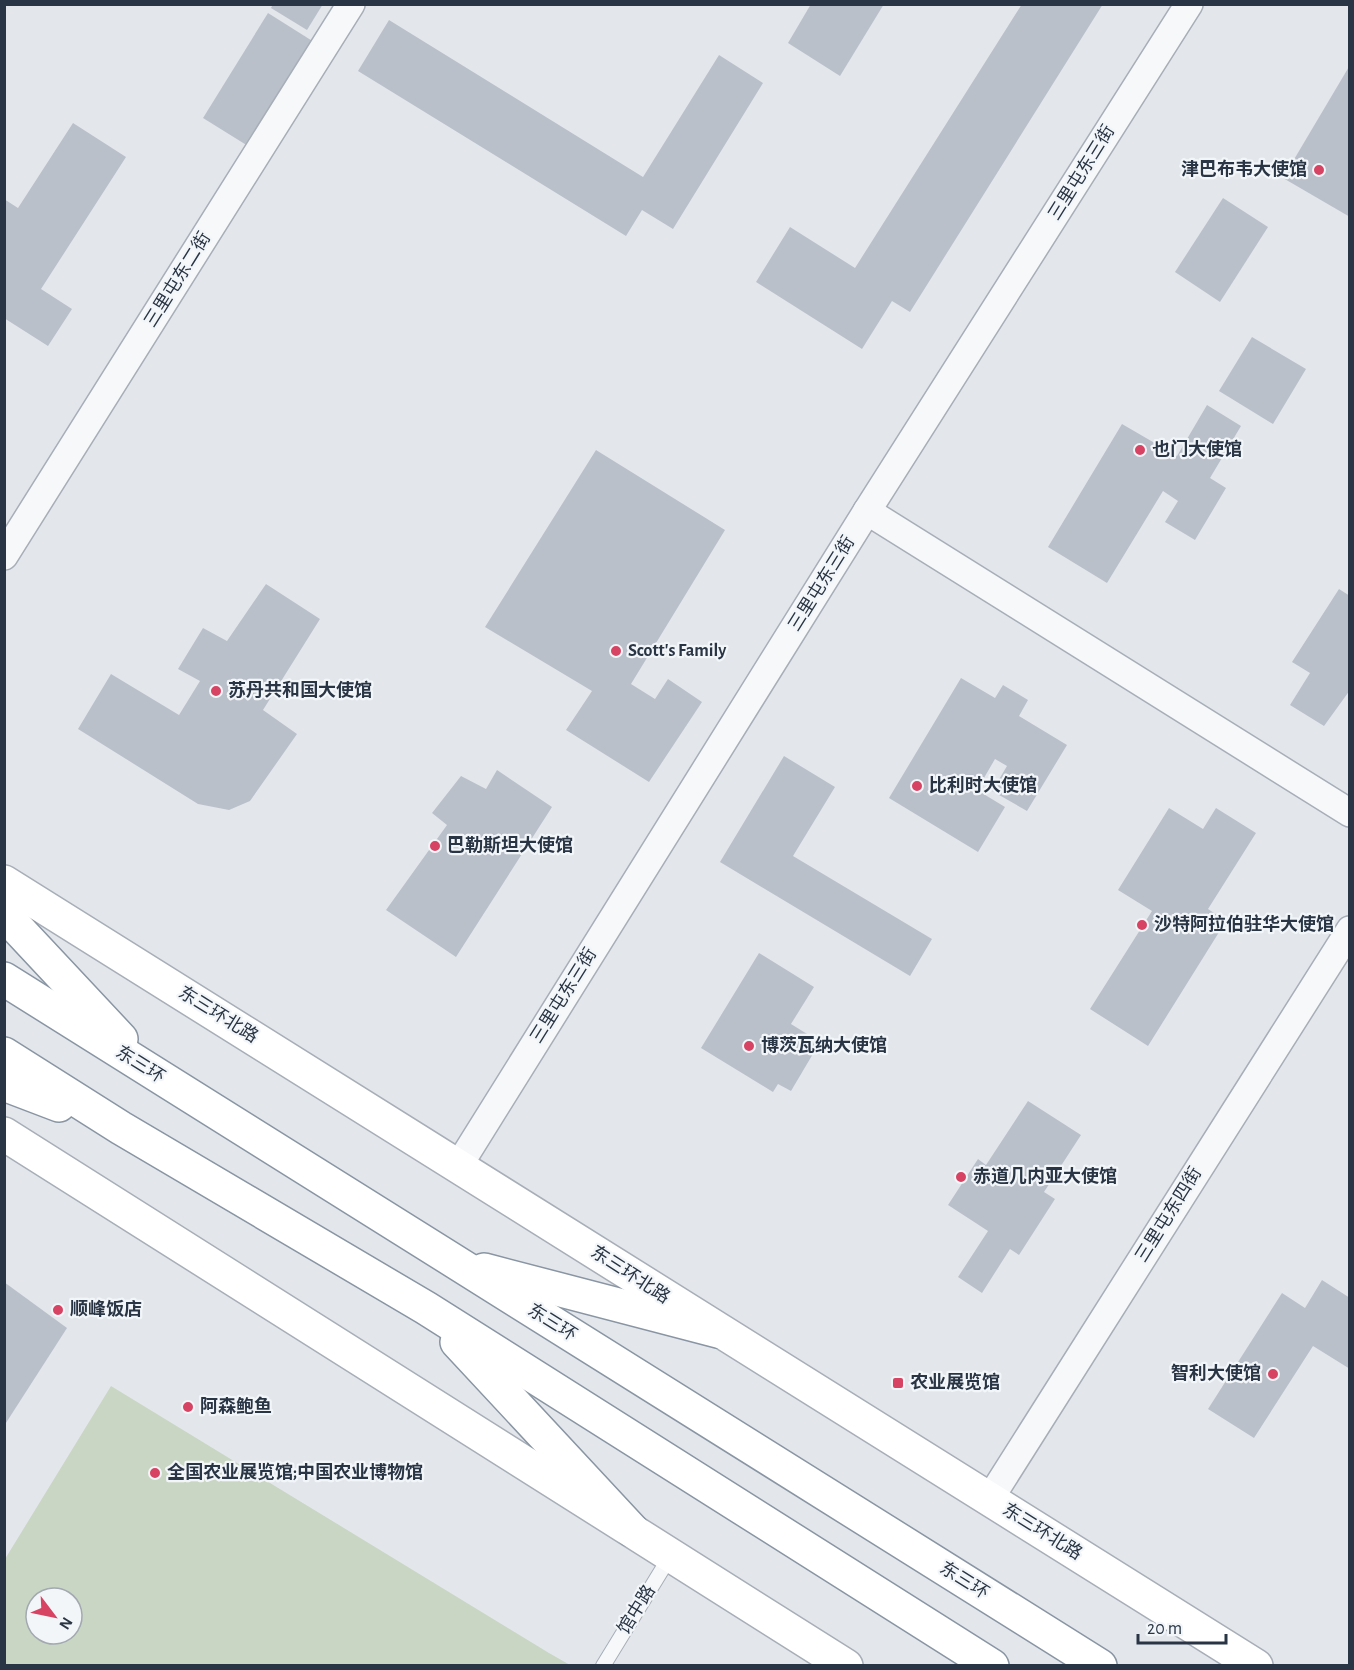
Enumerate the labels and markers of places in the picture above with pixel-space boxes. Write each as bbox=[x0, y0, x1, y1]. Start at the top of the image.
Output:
place label: 津巴布韦大使馆 bbox=[1181, 159, 1307, 179]
marker: 津巴布韦大使馆 bbox=[1312, 163, 1326, 177]
place label: 也门大使馆 bbox=[1152, 439, 1242, 459]
marker: 也门大使馆 bbox=[1133, 443, 1147, 457]
place label: Scott's Family bbox=[628, 642, 727, 660]
marker: Scott's Family bbox=[609, 644, 623, 658]
place label: 苏丹共和国大使馆 bbox=[228, 680, 372, 700]
marker: 苏丹共和国大使馆 bbox=[209, 684, 223, 698]
place label: 比利时大使馆 bbox=[929, 775, 1037, 795]
marker: 比利时大使馆 bbox=[910, 779, 924, 793]
place label: 巴勒斯坦大使馆 bbox=[447, 835, 573, 855]
marker: 巴勒斯坦大使馆 bbox=[428, 839, 442, 853]
place label: 沙特阿拉伯驻华大使馆 bbox=[1154, 914, 1334, 934]
marker: 沙特阿拉伯驻华大使馆 bbox=[1135, 918, 1149, 932]
place label: 博茨瓦纳大使馆 bbox=[761, 1035, 887, 1055]
marker: 博茨瓦纳大使馆 bbox=[742, 1039, 756, 1053]
place label: 赤道几内亚大使馆 bbox=[973, 1166, 1117, 1186]
marker: 赤道几内亚大使馆 bbox=[954, 1170, 968, 1184]
place label: 顺峰饭店 bbox=[70, 1299, 142, 1319]
marker: 顺峰饭店 bbox=[51, 1303, 65, 1317]
place label: 智利大使馆 bbox=[1171, 1363, 1261, 1383]
marker: 智利大使馆 bbox=[1266, 1367, 1280, 1381]
place label: 农业展览馆 bbox=[910, 1372, 1000, 1392]
marker: 农业展览馆 bbox=[891, 1376, 905, 1390]
place label: 阿森鲍鱼 bbox=[200, 1396, 272, 1416]
marker: 阿森鲍鱼 bbox=[181, 1400, 195, 1414]
place label: 全国农业展览馆;中国农业博物馆 bbox=[167, 1462, 423, 1482]
marker: 全国农业展览馆;中国农业博物馆 bbox=[148, 1466, 162, 1480]

